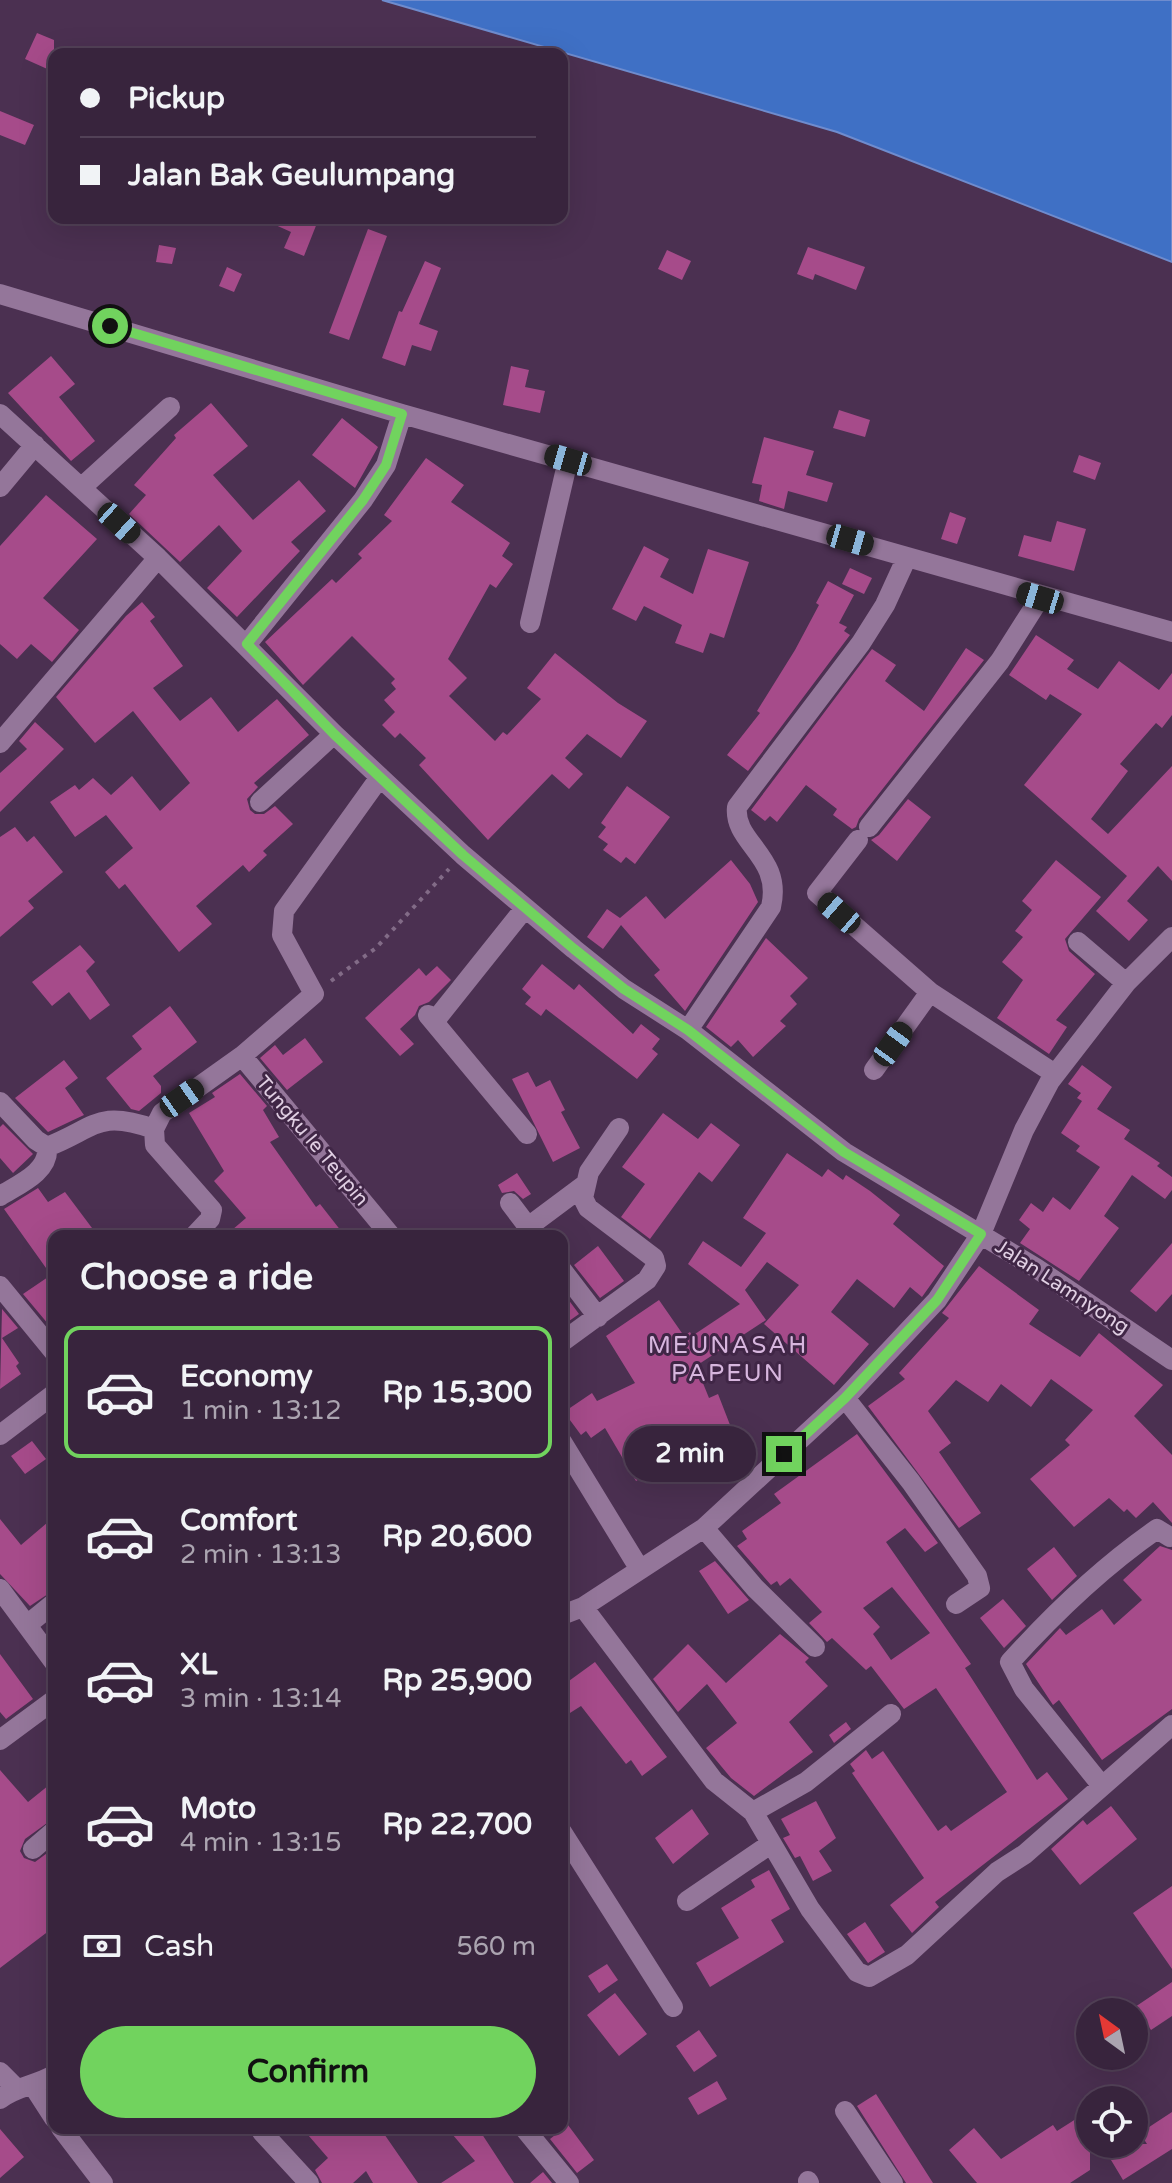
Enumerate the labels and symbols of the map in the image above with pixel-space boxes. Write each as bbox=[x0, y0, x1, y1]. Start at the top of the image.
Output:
route start bbox=[92, 308, 128, 344]
car bbox=[542, 442, 594, 478]
car bbox=[93, 498, 145, 548]
car bbox=[824, 522, 876, 558]
car bbox=[1014, 580, 1066, 616]
car bbox=[813, 888, 865, 938]
car bbox=[869, 1018, 917, 1070]
street label: Tungku Ie Teupin bbox=[251, 1071, 373, 1211]
car bbox=[155, 1074, 209, 1122]
street label: Jalan Lamnyong bbox=[991, 1235, 1133, 1339]
district label: MEUNASAH PAPEUN bbox=[648, 1331, 808, 1388]
callout: 2 min bbox=[624, 1426, 756, 1482]
route end bbox=[766, 1436, 802, 1472]
north arrow bbox=[1076, 1998, 1148, 2070]

